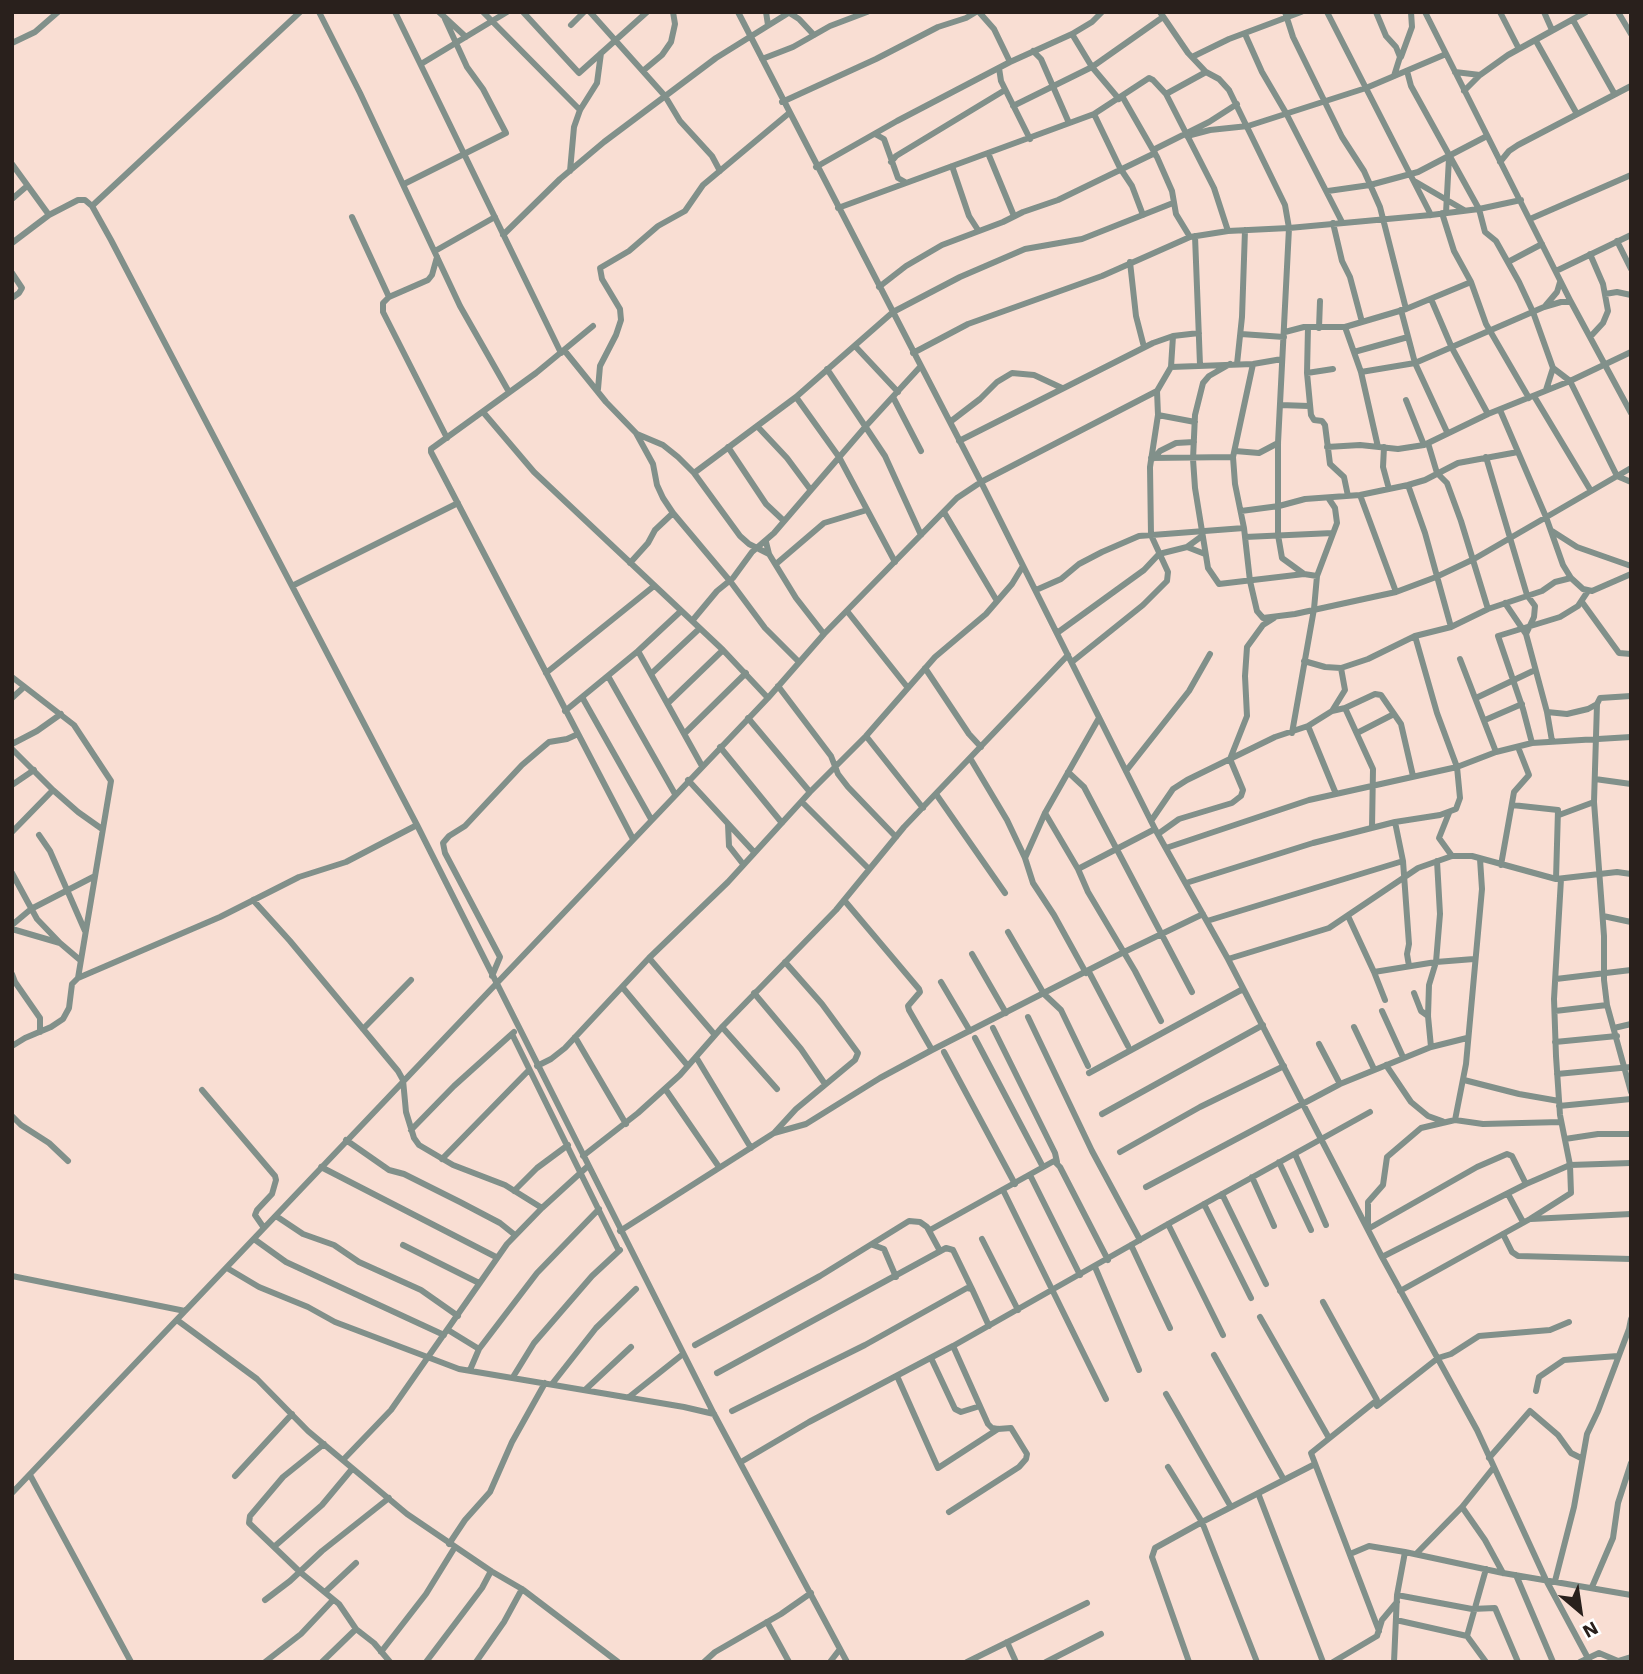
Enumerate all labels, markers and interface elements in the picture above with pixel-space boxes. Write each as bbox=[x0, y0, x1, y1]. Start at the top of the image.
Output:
north arrow bbox=[1545, 1576, 1615, 1646]
text: N bbox=[1579, 1616, 1602, 1643]

